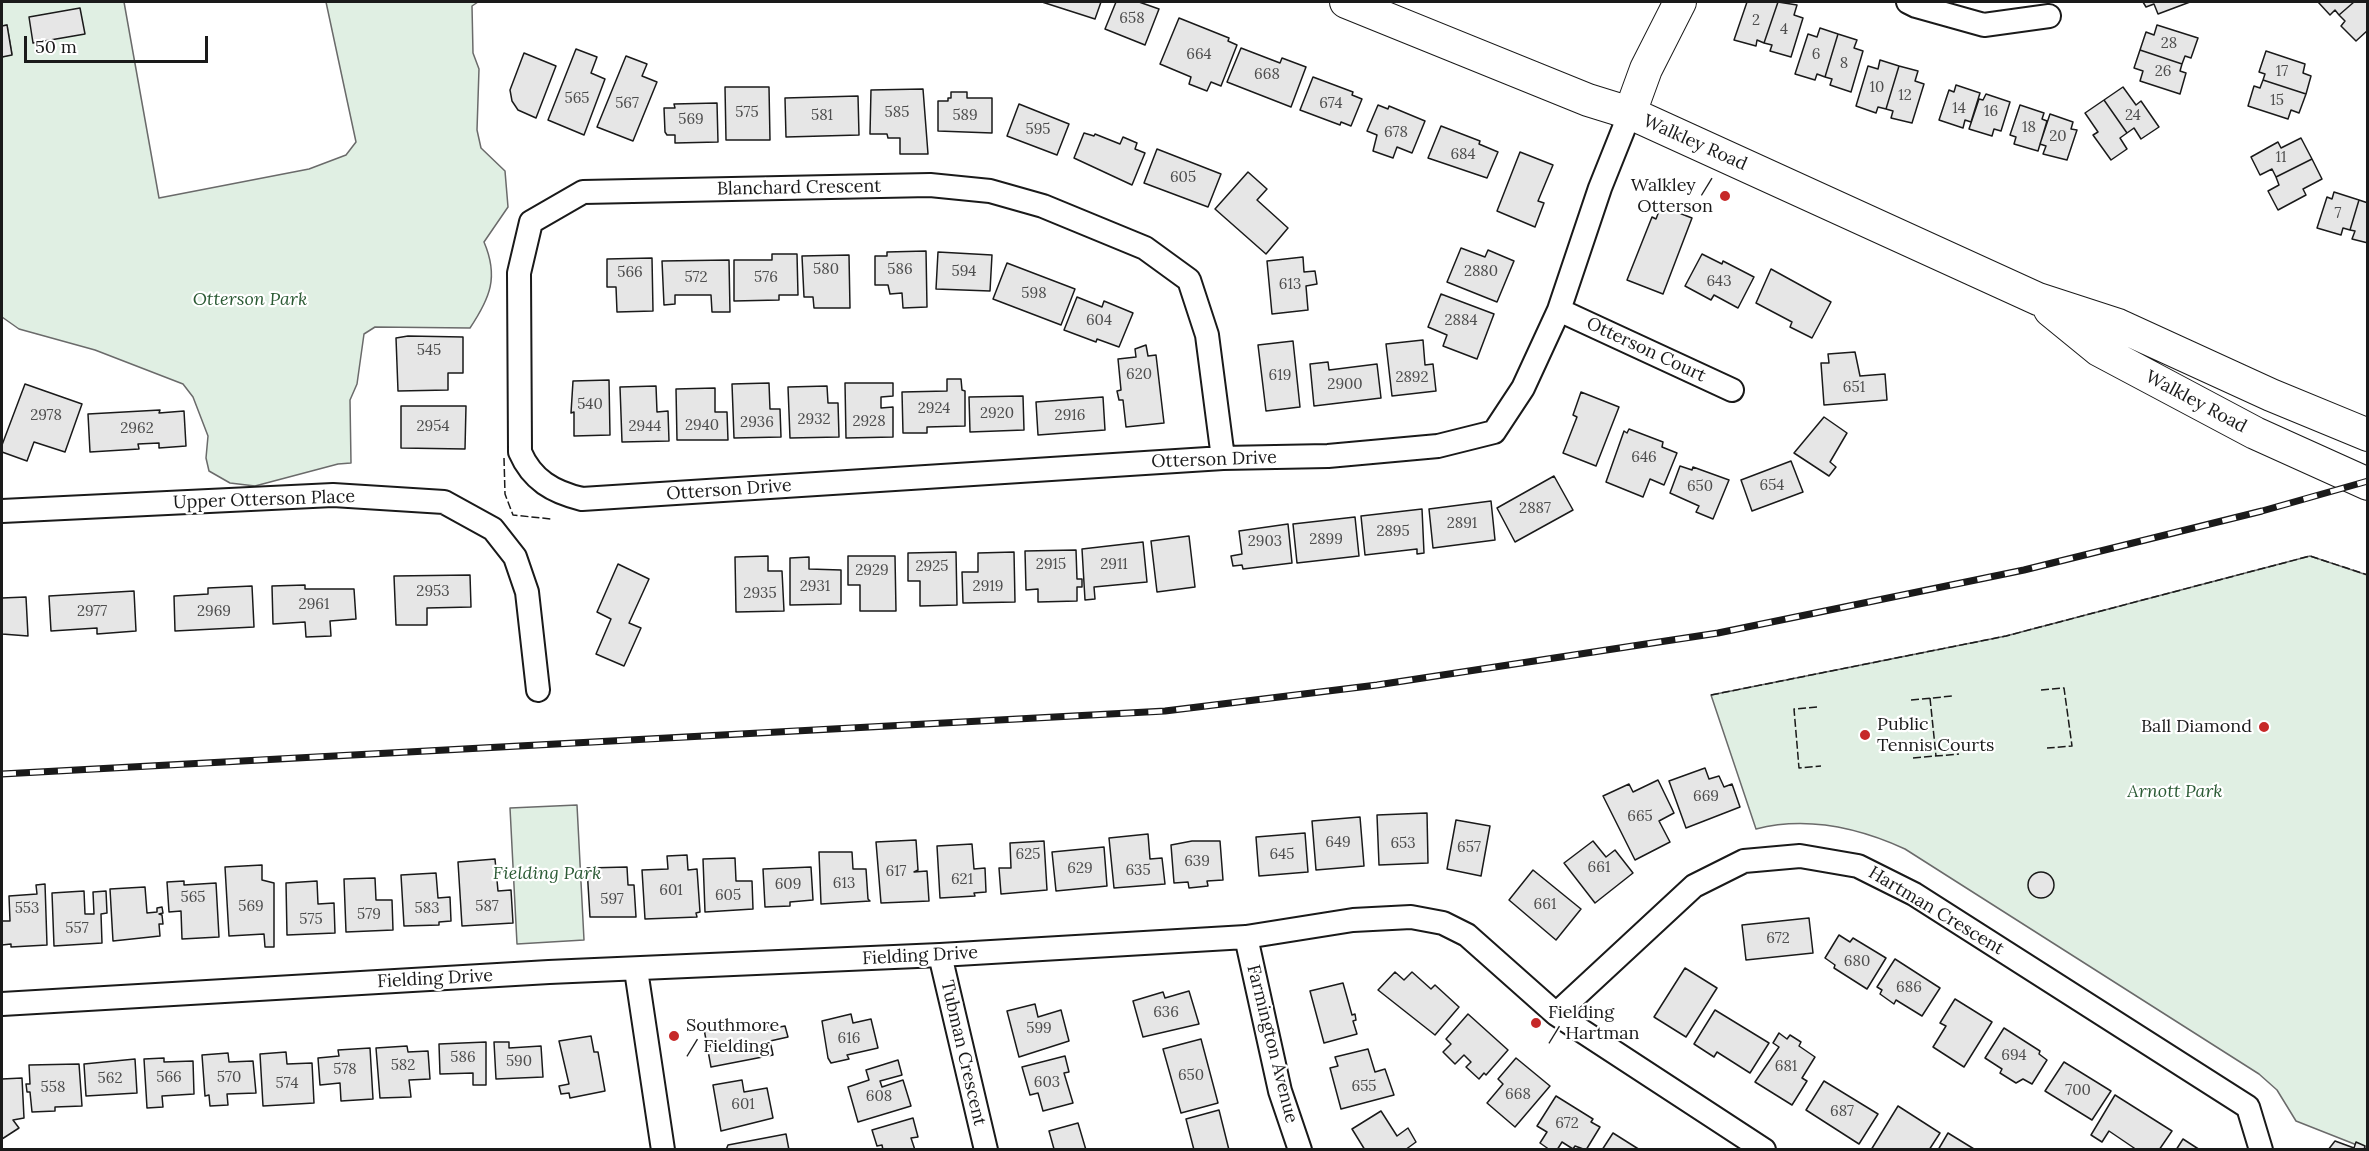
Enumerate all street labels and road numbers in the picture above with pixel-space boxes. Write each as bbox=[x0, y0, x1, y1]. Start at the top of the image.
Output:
street label: Walkley Road bbox=[1640, 110, 1750, 176]
street label: Blanchard Crescent bbox=[717, 176, 881, 200]
street label: Otterson Court bbox=[1583, 313, 1709, 387]
street label: Walkley Road bbox=[2142, 366, 2250, 438]
street label: Otterson Drive bbox=[1151, 447, 1277, 473]
street label: Otterson Drive bbox=[666, 475, 792, 505]
street label: Upper Otterson Place bbox=[173, 486, 355, 514]
street label: Hartman Crescent bbox=[1864, 862, 2008, 960]
street label: Fielding Drive bbox=[862, 942, 978, 970]
street label: Farmington Avenue bbox=[1242, 963, 1302, 1125]
street label: Fielding Drive bbox=[377, 965, 493, 993]
street label: Tubman Crescent bbox=[936, 978, 990, 1128]

